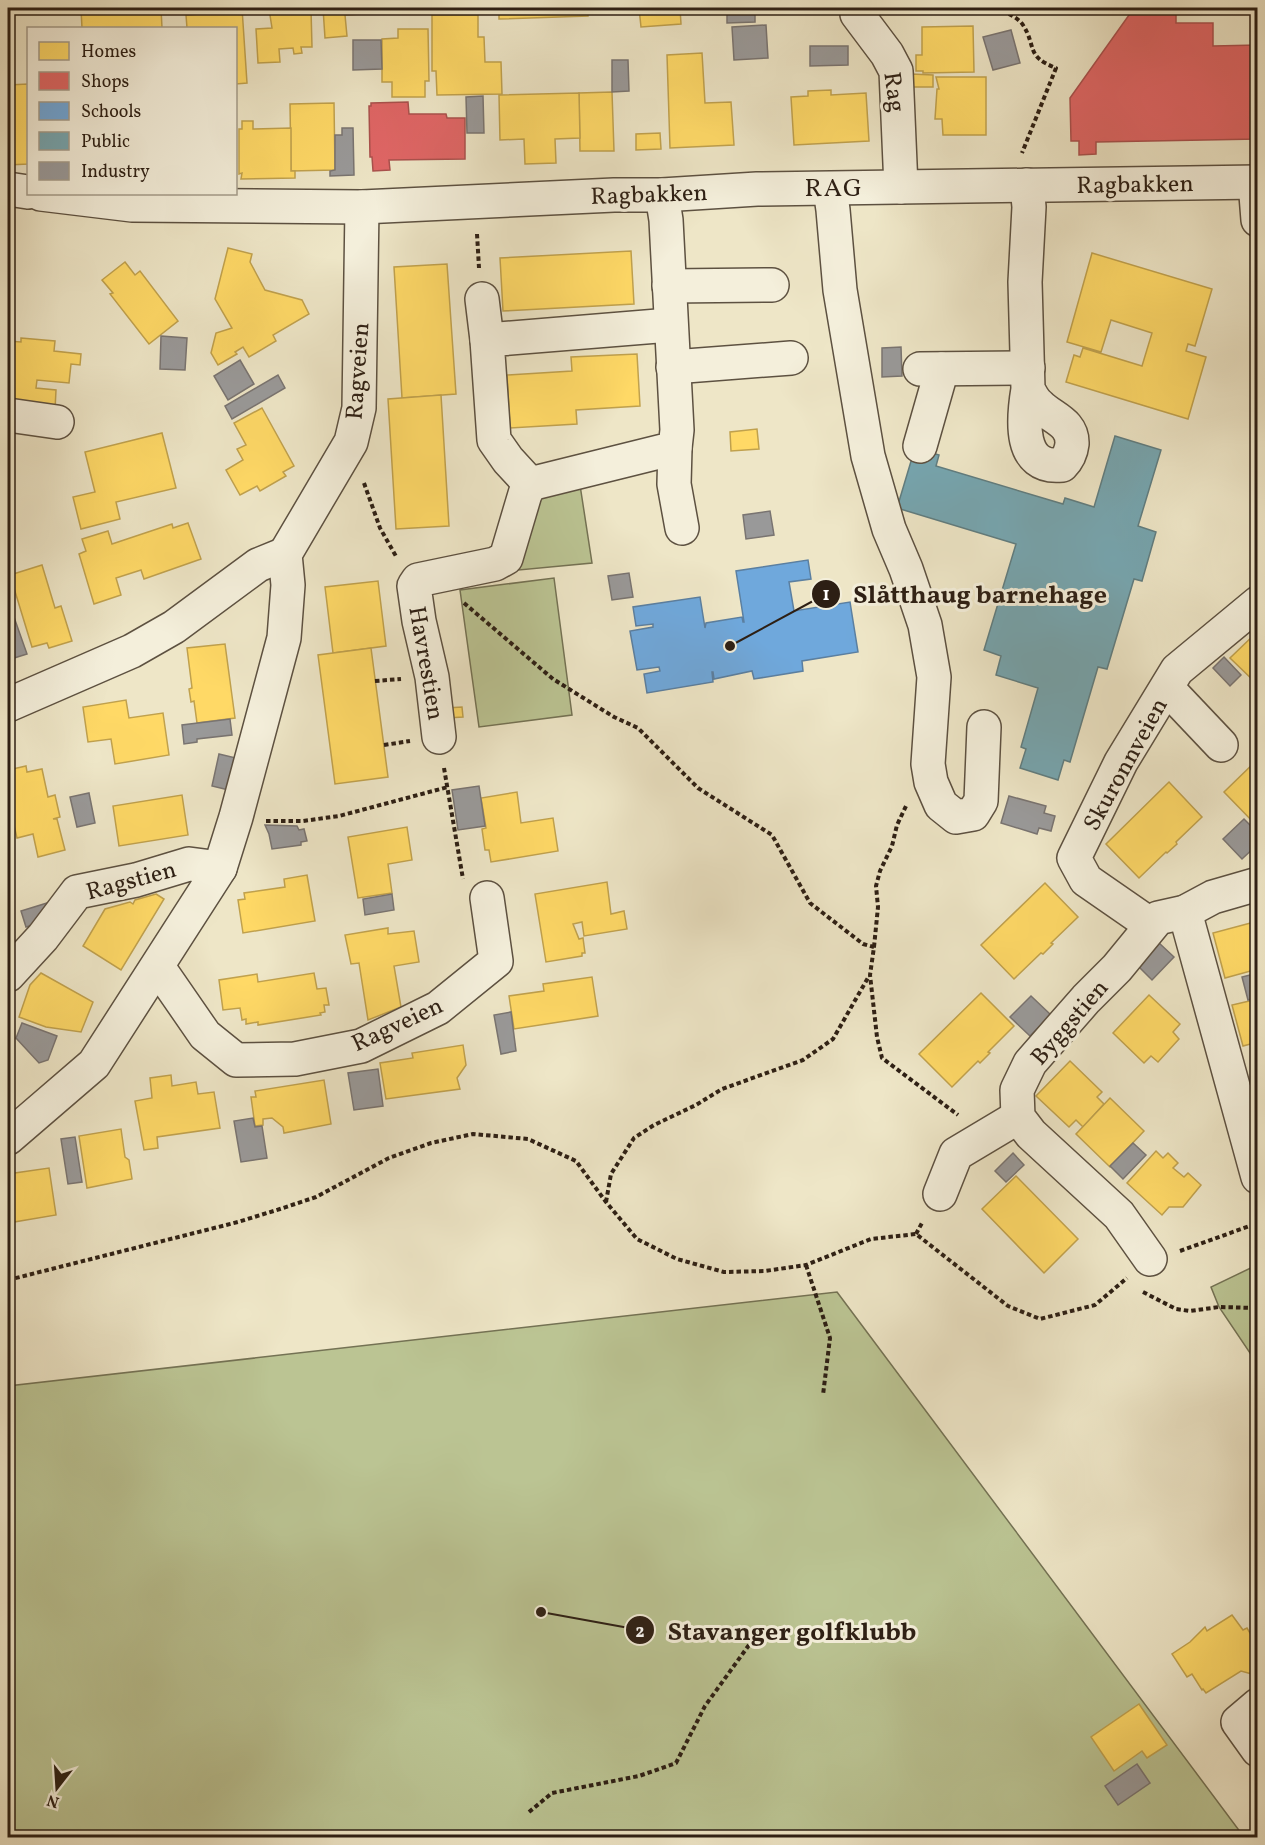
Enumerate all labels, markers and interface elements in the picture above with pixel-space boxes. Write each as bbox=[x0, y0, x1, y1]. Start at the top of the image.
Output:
legend bbox=[27, 27, 237, 195]
text: Homes bbox=[81, 40, 136, 65]
text: Shops bbox=[81, 70, 129, 95]
street label: Rag bbox=[873, 70, 913, 115]
text: Schools bbox=[81, 100, 141, 125]
text: Public bbox=[81, 130, 130, 155]
text: Industry bbox=[81, 160, 150, 185]
street label: Ragbakken bbox=[1076, 168, 1194, 204]
district label: RAG bbox=[804, 171, 864, 207]
street label: Ragbakken bbox=[590, 177, 708, 215]
street label: Ragveien bbox=[339, 321, 379, 421]
callout: Slåtthaug barnehage bbox=[811, 572, 1119, 616]
text: Slåtthaug barnehage bbox=[853, 578, 1107, 614]
text: 1 bbox=[822, 583, 830, 608]
street label: Havrestien bbox=[398, 604, 452, 723]
street label: Skuronnveien bbox=[1076, 692, 1177, 838]
street label: Ragstien bbox=[83, 854, 180, 910]
street label: Byggstien bbox=[1024, 973, 1117, 1074]
street label: Ragveien bbox=[347, 990, 449, 1062]
callout: Stavanger golfklubb bbox=[625, 1608, 928, 1652]
text: Stavanger golfklubb bbox=[668, 1615, 916, 1651]
text: 2 bbox=[635, 1620, 645, 1645]
north arrow bbox=[27, 1758, 87, 1818]
text: N bbox=[44, 1788, 62, 1813]

